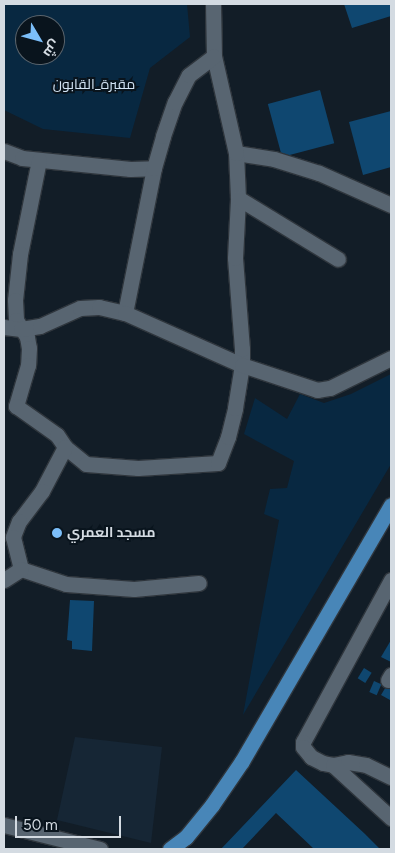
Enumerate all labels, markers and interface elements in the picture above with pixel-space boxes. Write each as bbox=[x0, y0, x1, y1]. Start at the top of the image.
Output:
north arrow bbox=[15, 15, 65, 65]
text: ش bbox=[39, 36, 64, 61]
park label: مقبرة_القابون bbox=[53, 77, 135, 93]
place label: مسجد العمري bbox=[67, 525, 156, 541]
marker: مسجد العمري bbox=[51, 527, 63, 539]
scale bar bbox=[18, 806, 124, 838]
text: 50 m bbox=[23, 816, 58, 834]

